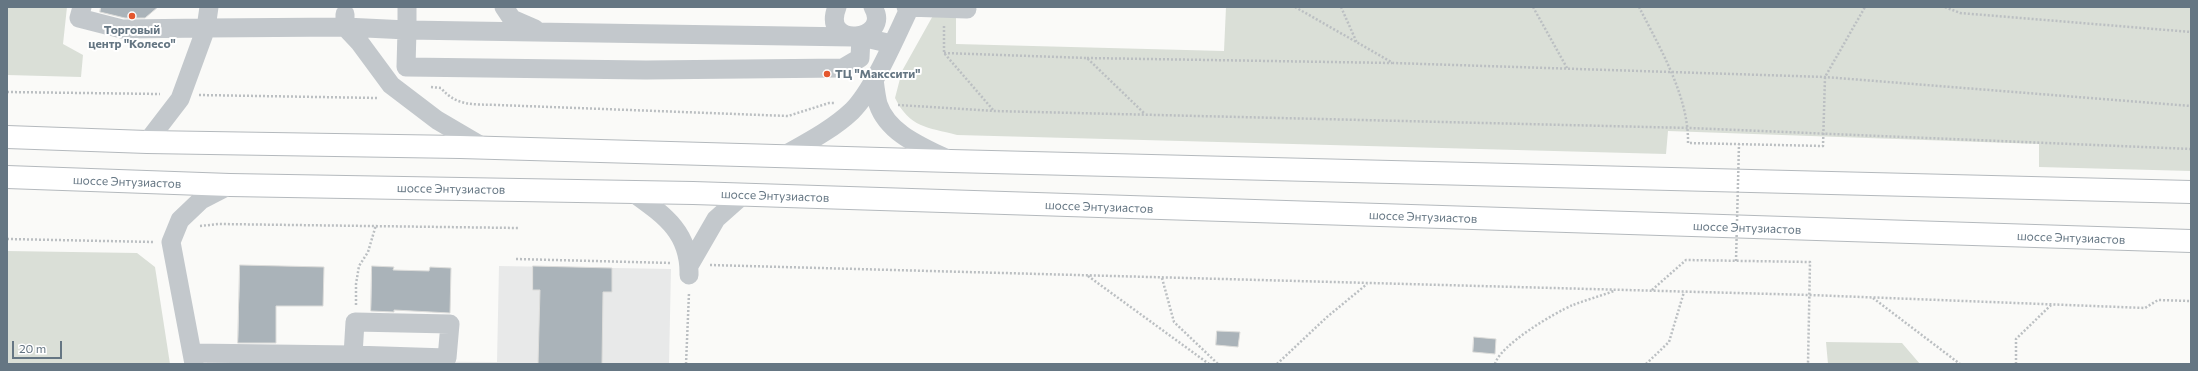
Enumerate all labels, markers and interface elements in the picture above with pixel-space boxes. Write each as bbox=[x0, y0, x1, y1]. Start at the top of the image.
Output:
marker: Торговый центр "Колесо" bbox=[127, 11, 137, 21]
place label: Торговый центр "Колесо" bbox=[88, 23, 176, 51]
place label: ТЦ "Макссити" bbox=[835, 67, 920, 81]
marker: ТЦ "Макссити" bbox=[822, 69, 832, 79]
street label: шоссе Энтузиастов bbox=[73, 173, 181, 191]
street label: шоссе Энтузиастов bbox=[397, 181, 505, 197]
street label: шоссе Энтузиастов bbox=[721, 187, 829, 205]
street label: шоссе Энтузиастов bbox=[1045, 198, 1153, 216]
street label: шоссе Энтузиастов bbox=[1369, 208, 1477, 226]
street label: шоссе Энтузиастов bbox=[1693, 219, 1801, 237]
street label: шоссе Энтузиастов bbox=[2017, 229, 2125, 247]
scale bar bbox=[14, 333, 64, 359]
text: 20 m bbox=[19, 341, 46, 355]

